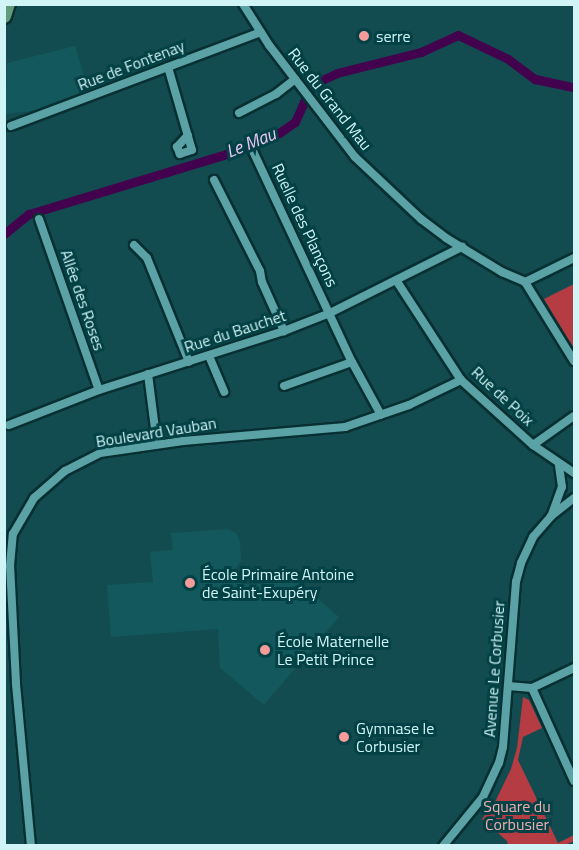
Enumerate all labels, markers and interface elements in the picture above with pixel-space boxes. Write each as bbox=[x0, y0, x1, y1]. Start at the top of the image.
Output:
place label: serre bbox=[376, 26, 411, 46]
marker: serre bbox=[357, 29, 371, 43]
street label: Rue de Fontenay bbox=[75, 36, 187, 94]
street label: Rue du Grand Mau bbox=[284, 44, 376, 154]
water label: Le Mau bbox=[223, 123, 279, 163]
street label: Ruelle des Plançons bbox=[268, 160, 342, 290]
street label: Allée des Roses bbox=[57, 247, 109, 353]
street label: Rue du Bauchet bbox=[182, 305, 288, 357]
street label: Rue de Poix bbox=[468, 362, 538, 430]
street label: Boulevard Vauban bbox=[94, 413, 218, 451]
place label: École Primaire Antoine de Saint-Exupéry bbox=[202, 564, 354, 602]
marker: École Primaire Antoine de Saint-Exupéry bbox=[183, 576, 197, 590]
street label: Avenue Le Corbusier bbox=[480, 600, 508, 738]
place label: École Maternelle Le Petit Prince bbox=[277, 631, 389, 669]
marker: École Maternelle Le Petit Prince bbox=[258, 643, 272, 657]
place label: Gymnase le Corbusier bbox=[356, 718, 434, 756]
marker: Gymnase le Corbusier bbox=[337, 730, 351, 744]
park label: Square du Corbusier bbox=[483, 796, 551, 834]

